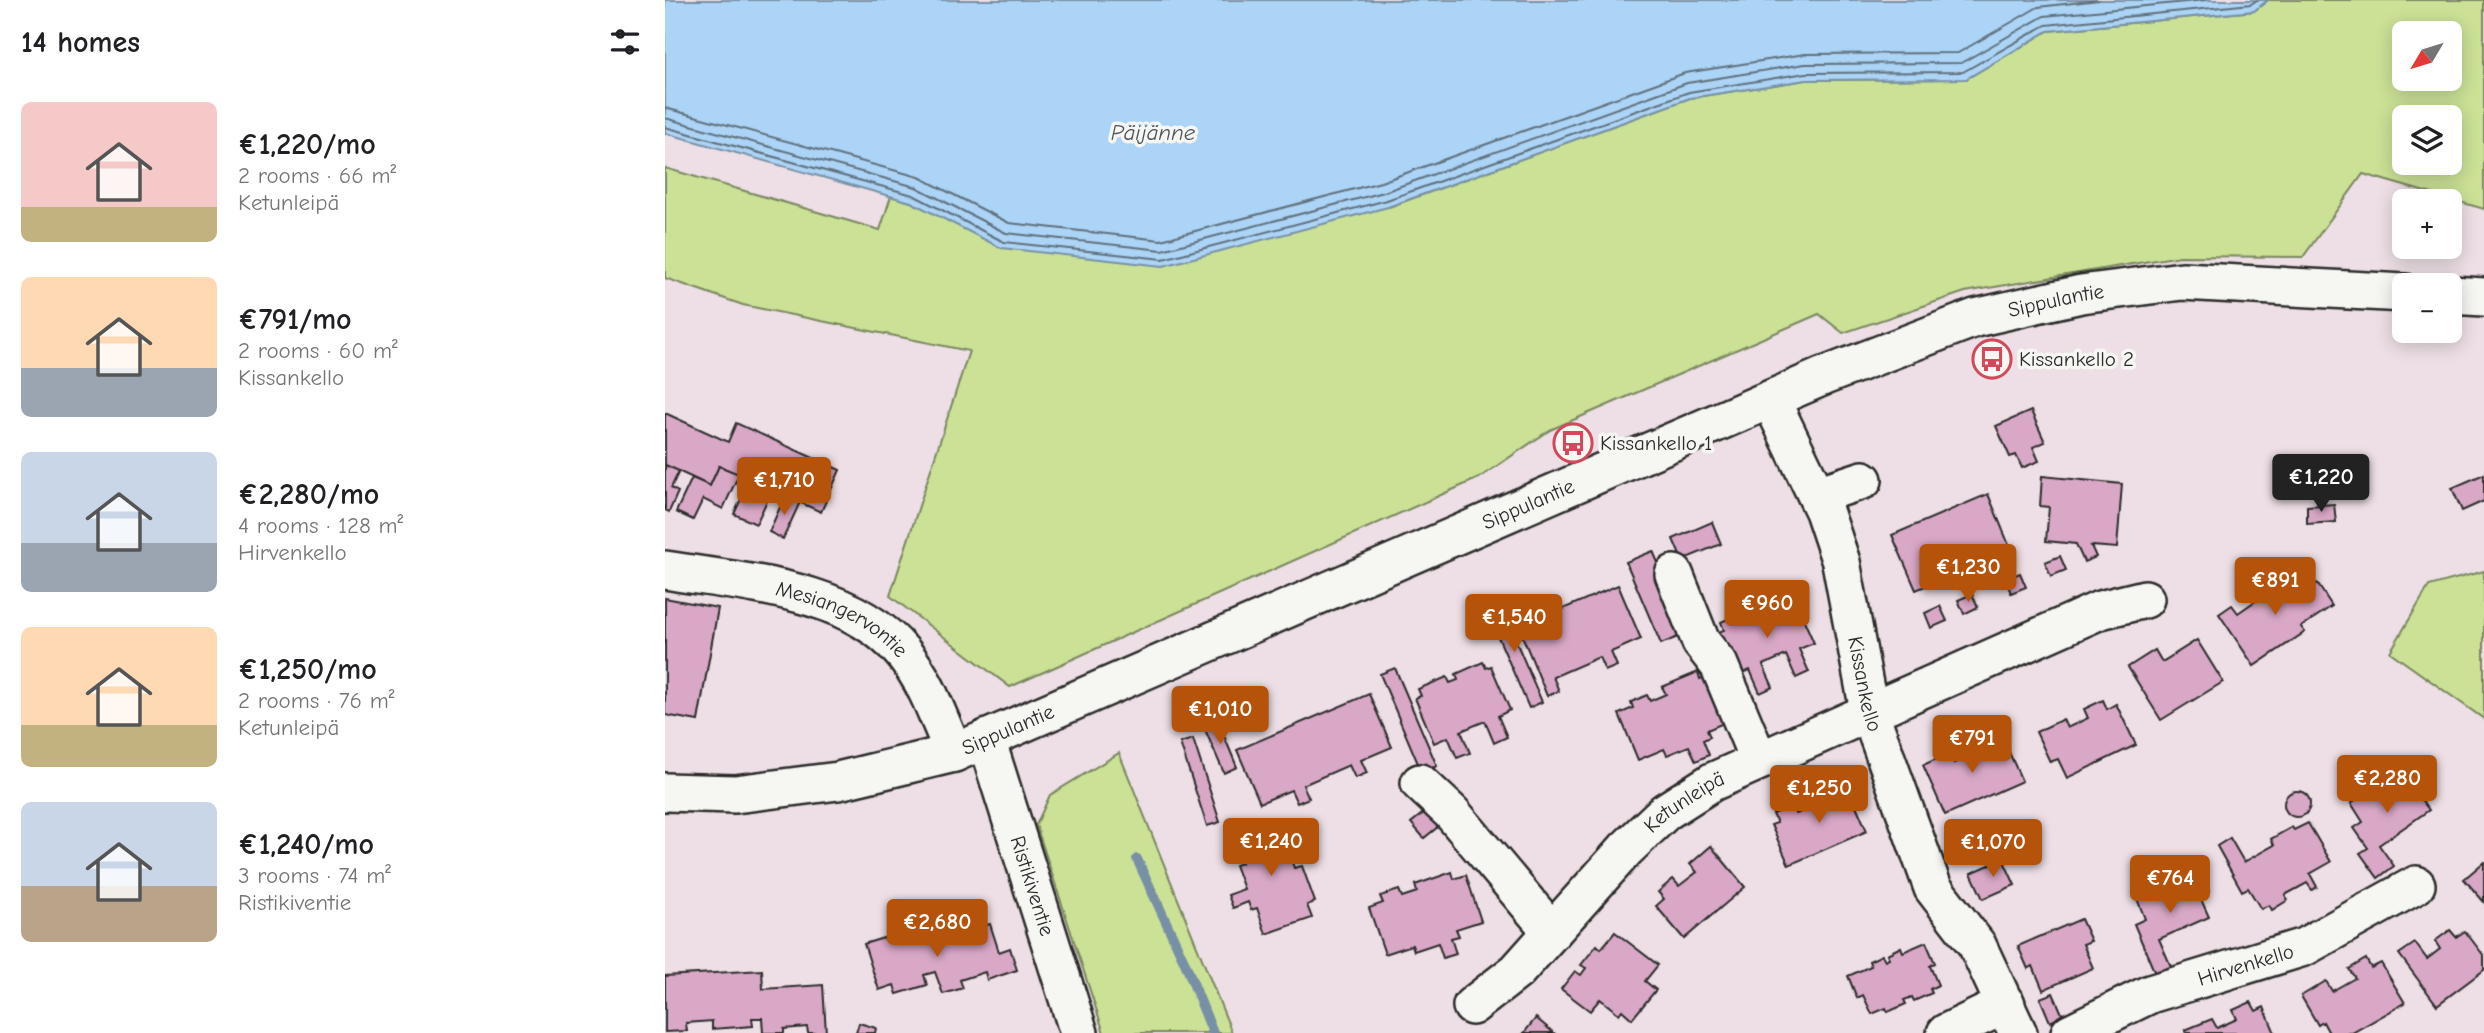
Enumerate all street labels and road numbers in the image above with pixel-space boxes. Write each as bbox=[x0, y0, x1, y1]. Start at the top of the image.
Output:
street label: Sippulantie bbox=[2005, 279, 2105, 322]
street label: Sippulantie bbox=[1479, 474, 1578, 535]
street label: Mesiangervontie bbox=[774, 576, 913, 662]
street label: Kissankello bbox=[1843, 634, 1887, 735]
street label: Sippulantie bbox=[958, 699, 1058, 760]
street label: Ketunleipä bbox=[1639, 766, 1728, 838]
street label: Ristikiventie bbox=[1005, 833, 1060, 939]
street label: Hirvenkello bbox=[2195, 939, 2297, 991]

